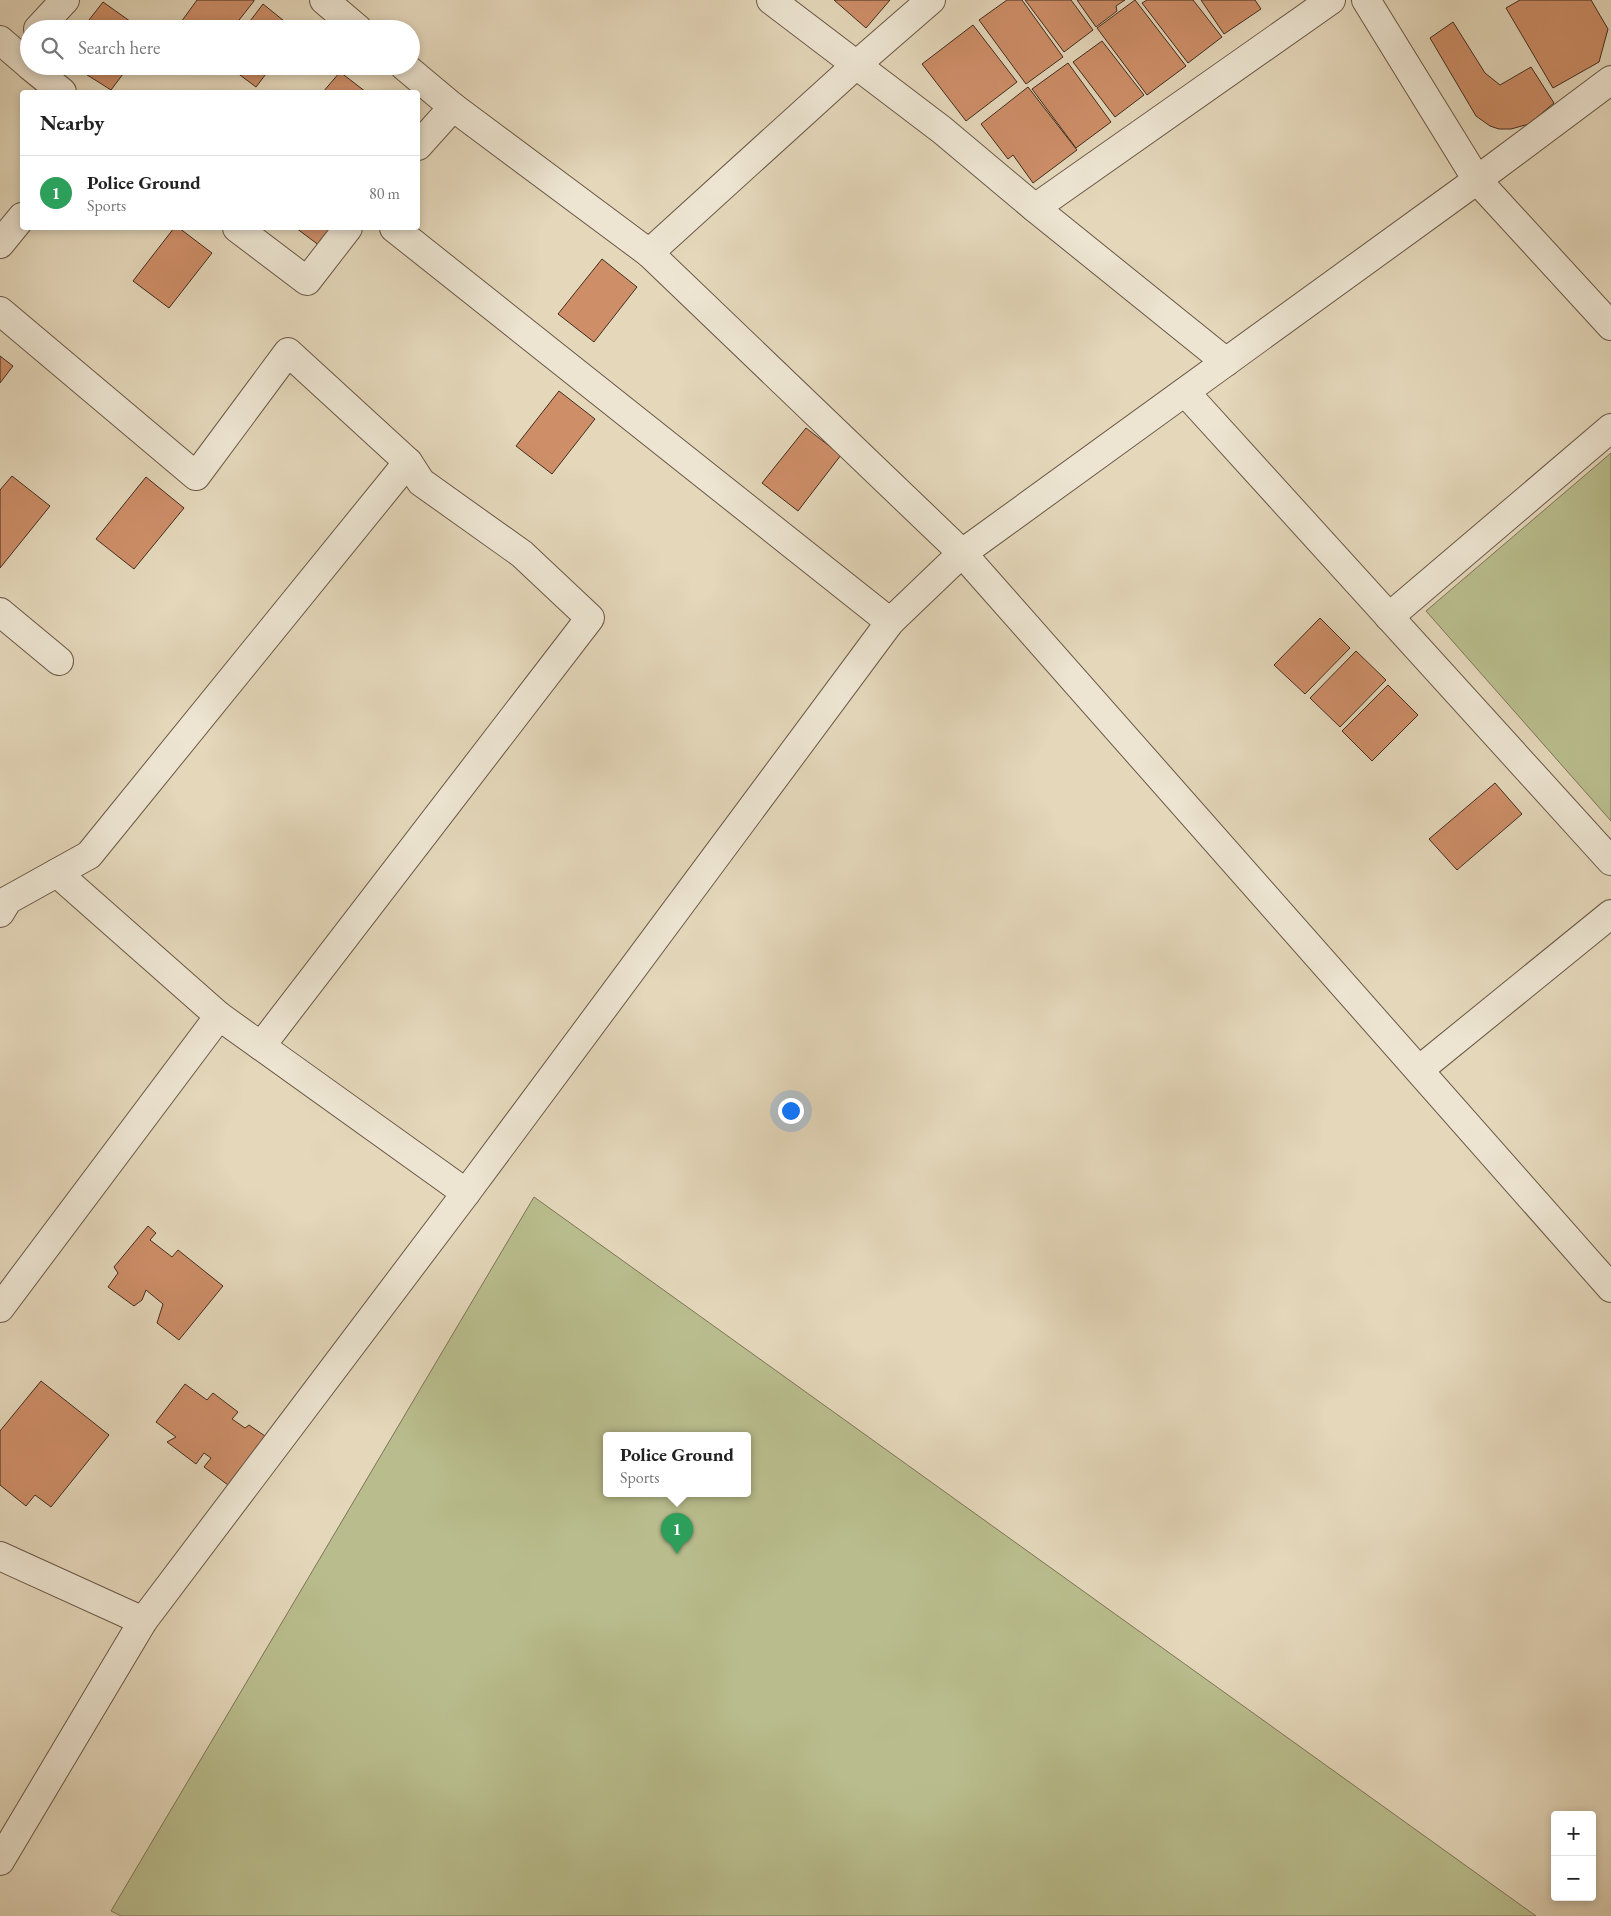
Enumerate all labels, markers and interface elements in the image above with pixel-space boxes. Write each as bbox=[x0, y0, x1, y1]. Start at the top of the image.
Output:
search box bbox=[20, 20, 420, 75]
icon: search bbox=[38, 34, 66, 62]
text: Search here bbox=[78, 35, 160, 60]
text: Nearby bbox=[40, 109, 104, 136]
text: Police Ground bbox=[87, 170, 201, 195]
text: 1 bbox=[52, 183, 60, 204]
text: 80 m bbox=[369, 183, 400, 204]
text: Sports bbox=[87, 195, 126, 216]
your location bbox=[778, 1098, 804, 1124]
popup bbox=[603, 1432, 751, 1497]
text: Police Ground bbox=[620, 1442, 734, 1467]
text: Sports bbox=[620, 1467, 659, 1488]
pin: 1 bbox=[661, 1513, 693, 1554]
map controls bbox=[1551, 1811, 1596, 1901]
button: + bbox=[1551, 1811, 1596, 1856]
button: − bbox=[1551, 1856, 1596, 1901]

